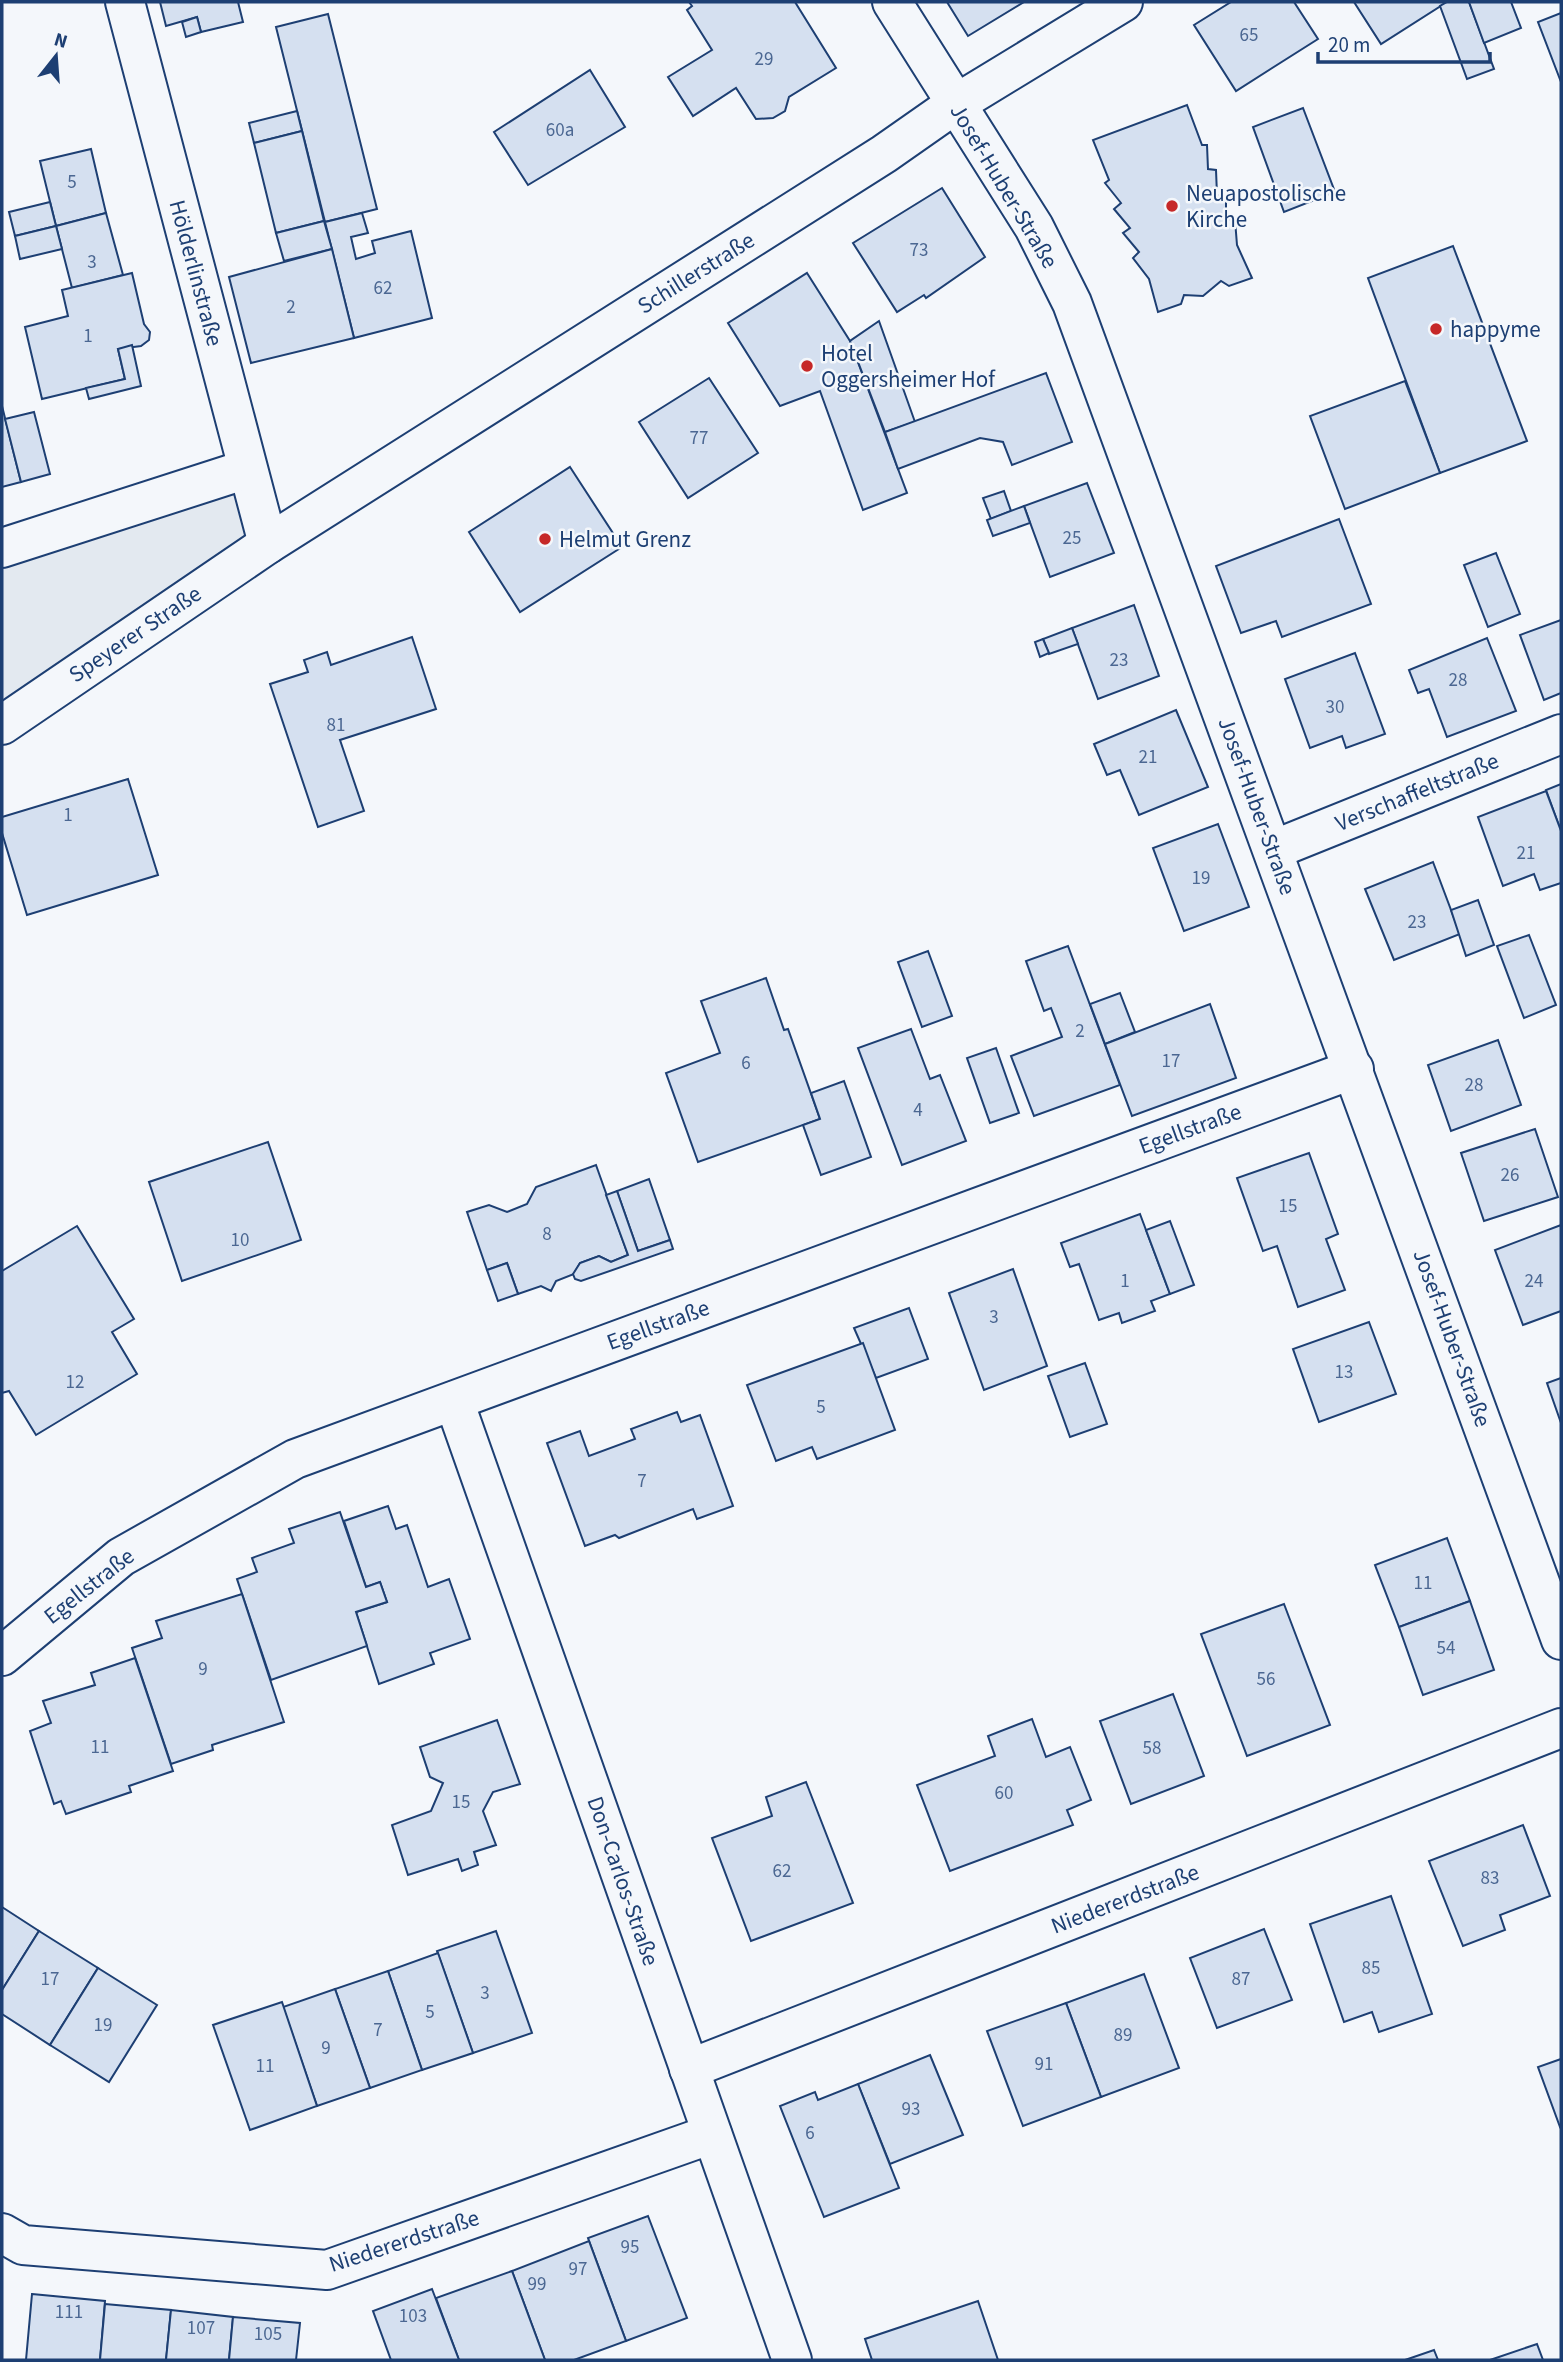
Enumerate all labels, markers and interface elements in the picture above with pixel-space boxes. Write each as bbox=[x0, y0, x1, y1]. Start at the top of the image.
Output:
north arrow bbox=[21, 21, 91, 91]
scale bar bbox=[1318, 21, 1490, 65]
house number: 65 bbox=[1240, 22, 1258, 49]
text: N bbox=[51, 26, 71, 56]
text: 20 m bbox=[1328, 30, 1370, 60]
house number: 29 bbox=[755, 46, 773, 73]
street label: Josef-Huber-Straße bbox=[942, 97, 1066, 275]
house number: 60a bbox=[546, 117, 574, 144]
house number: 5 bbox=[67, 169, 77, 196]
place label: Neuapostolische Kirche bbox=[1186, 177, 1346, 236]
street label: Hölderlinstraße bbox=[161, 196, 231, 350]
marker: Neuapostolische Kirche bbox=[1164, 198, 1180, 214]
street label: Schillerstraße bbox=[631, 224, 761, 322]
house number: 73 bbox=[910, 237, 928, 264]
house number: 3 bbox=[87, 249, 97, 276]
house number: 62 bbox=[374, 275, 392, 302]
house number: 2 bbox=[286, 294, 296, 321]
place label: happyme bbox=[1450, 313, 1541, 346]
marker: happyme bbox=[1428, 321, 1444, 337]
house number: 1 bbox=[83, 323, 93, 350]
place label: Hotel Oggersheimer Hof bbox=[821, 337, 996, 396]
marker: Hotel Oggersheimer Hof bbox=[799, 358, 815, 374]
house number: 77 bbox=[690, 425, 708, 452]
place label: Helmut Grenz bbox=[559, 523, 691, 556]
house number: 25 bbox=[1063, 525, 1081, 552]
marker: Helmut Grenz bbox=[537, 531, 553, 547]
street label: Speyerer Straße bbox=[62, 577, 208, 691]
house number: 23 bbox=[1110, 647, 1128, 674]
house number: 28 bbox=[1449, 667, 1467, 694]
house number: 30 bbox=[1326, 694, 1344, 721]
house number: 81 bbox=[327, 712, 345, 739]
street label: Josef-Huber-Straße bbox=[1210, 712, 1304, 900]
house number: 21 bbox=[1139, 744, 1157, 771]
street label: Verschaffeltstraße bbox=[1330, 744, 1504, 840]
house number: 1 bbox=[63, 802, 73, 829]
house number: 21 bbox=[1517, 840, 1535, 867]
house number: 19 bbox=[1192, 865, 1210, 892]
house number: 23 bbox=[1408, 909, 1426, 936]
house number: 2 bbox=[1075, 1018, 1085, 1045]
house number: 17 bbox=[1162, 1048, 1180, 1075]
house number: 6 bbox=[741, 1050, 751, 1077]
house number: 28 bbox=[1465, 1072, 1483, 1099]
street label: Egellstraße bbox=[1134, 1095, 1246, 1163]
house number: 4 bbox=[913, 1097, 923, 1124]
house number: 26 bbox=[1501, 1162, 1519, 1189]
house number: 15 bbox=[1279, 1193, 1297, 1220]
house number: 8 bbox=[542, 1221, 552, 1248]
house number: 10 bbox=[231, 1227, 249, 1254]
street label: Josef-Huber-Straße bbox=[1405, 1244, 1499, 1432]
house number: 1 bbox=[1120, 1268, 1130, 1295]
house number: 24 bbox=[1525, 1268, 1543, 1295]
street label: Egellstraße bbox=[602, 1291, 714, 1359]
house number: 3 bbox=[989, 1304, 999, 1331]
house number: 13 bbox=[1335, 1359, 1353, 1386]
house number: 12 bbox=[66, 1369, 84, 1396]
house number: 5 bbox=[816, 1394, 826, 1421]
house number: 7 bbox=[637, 1468, 647, 1495]
street label: Egellstraße bbox=[37, 1540, 141, 1632]
house number: 11 bbox=[1414, 1570, 1432, 1597]
house number: 54 bbox=[1437, 1635, 1455, 1662]
house number: 9 bbox=[198, 1656, 208, 1683]
house number: 56 bbox=[1257, 1666, 1275, 1693]
house number: 11 bbox=[91, 1734, 109, 1761]
house number: 58 bbox=[1143, 1735, 1161, 1762]
house number: 60 bbox=[995, 1780, 1013, 1807]
house number: 15 bbox=[452, 1789, 470, 1816]
street label: Don-Carlos-Straße bbox=[579, 1792, 667, 1970]
street label: Niedererdstraße bbox=[1046, 1856, 1204, 1942]
house number: 62 bbox=[773, 1858, 791, 1885]
house number: 83 bbox=[1481, 1865, 1499, 1892]
house number: 85 bbox=[1362, 1955, 1380, 1982]
house number: 17 bbox=[41, 1966, 59, 1993]
house number: 87 bbox=[1232, 1966, 1250, 1993]
house number: 3 bbox=[480, 1980, 490, 2007]
house number: 5 bbox=[425, 1999, 435, 2026]
house number: 19 bbox=[94, 2012, 112, 2039]
house number: 7 bbox=[373, 2017, 383, 2044]
house number: 89 bbox=[1114, 2022, 1132, 2049]
house number: 9 bbox=[321, 2035, 331, 2062]
house number: 91 bbox=[1035, 2051, 1053, 2078]
house number: 11 bbox=[256, 2053, 274, 2080]
house number: 93 bbox=[902, 2096, 920, 2123]
house number: 6 bbox=[805, 2120, 815, 2147]
street label: Niedererdstraße bbox=[325, 2201, 483, 2281]
house number: 95 bbox=[621, 2234, 639, 2261]
house number: 97 bbox=[569, 2256, 587, 2283]
house number: 99 bbox=[528, 2271, 546, 2298]
house number: 111 bbox=[55, 2299, 83, 2326]
house number: 103 bbox=[399, 2303, 427, 2330]
house number: 107 bbox=[187, 2315, 215, 2342]
house number: 105 bbox=[254, 2321, 282, 2348]

